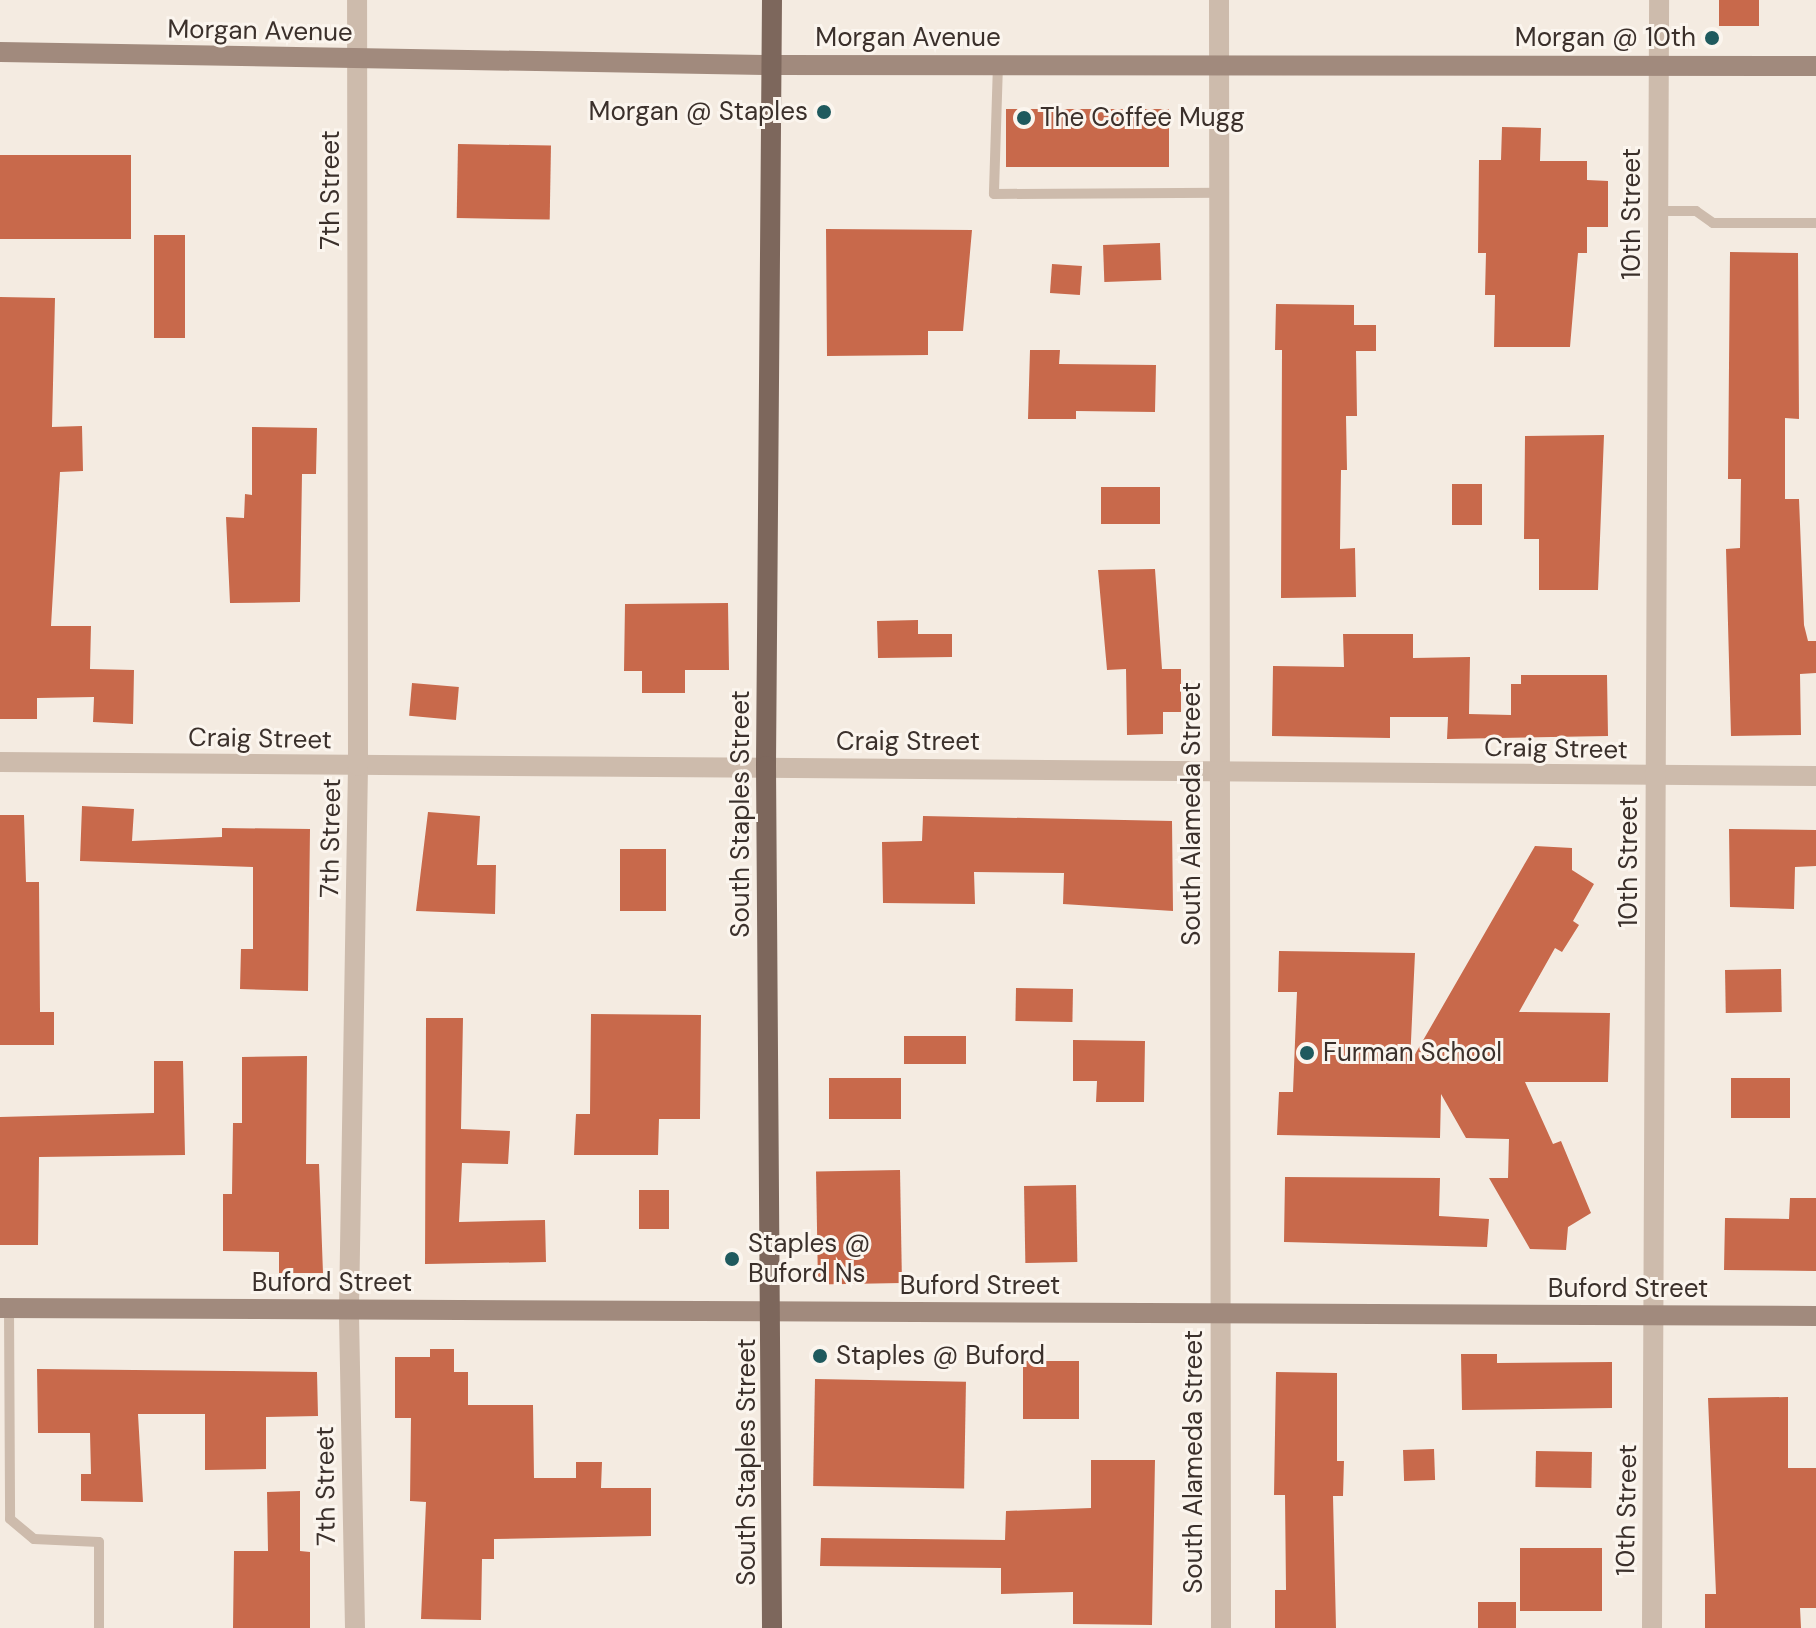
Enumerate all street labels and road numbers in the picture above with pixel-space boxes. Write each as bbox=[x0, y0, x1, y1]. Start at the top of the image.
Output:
street label: Morgan Avenue bbox=[167, 14, 353, 48]
street label: Morgan Avenue bbox=[815, 22, 1001, 54]
street label: 7th Street bbox=[315, 130, 347, 250]
street label: 10th Street bbox=[1616, 148, 1648, 280]
street label: South Alameda Street bbox=[1176, 682, 1208, 946]
street label: South Staples Street bbox=[725, 690, 757, 938]
street label: Craig Street bbox=[188, 722, 332, 756]
street label: Craig Street bbox=[836, 726, 980, 758]
street label: Craig Street bbox=[1484, 732, 1628, 766]
street label: 7th Street bbox=[314, 778, 348, 898]
street label: 10th Street bbox=[1613, 796, 1645, 928]
street label: Buford Street bbox=[252, 1267, 412, 1299]
street label: Buford Street bbox=[900, 1270, 1060, 1302]
street label: Buford Street bbox=[1548, 1273, 1708, 1305]
street label: South Alameda Street bbox=[1178, 1330, 1210, 1594]
street label: South Staples Street bbox=[731, 1338, 763, 1586]
street label: 7th Street bbox=[309, 1426, 343, 1546]
street label: 10th Street bbox=[1610, 1444, 1644, 1576]

